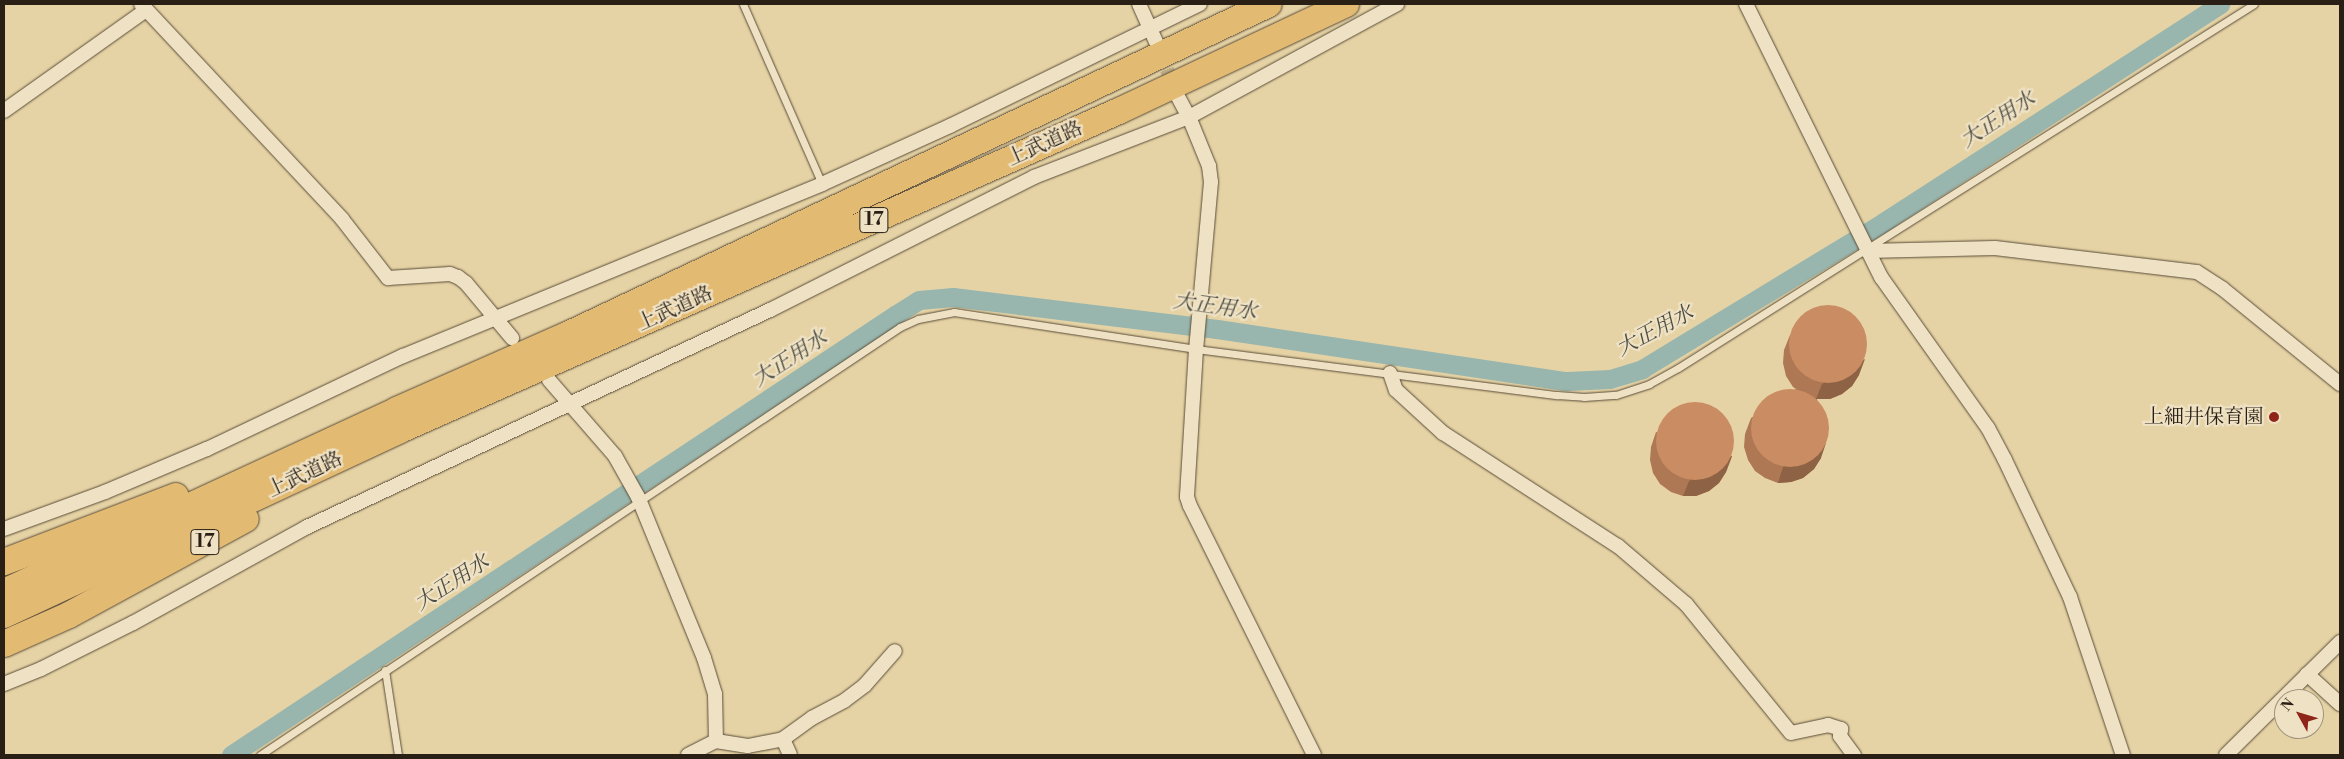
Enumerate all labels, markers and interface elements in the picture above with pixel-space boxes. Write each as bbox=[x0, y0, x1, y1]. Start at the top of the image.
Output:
water label: 大正用水 bbox=[1956, 87, 2040, 153]
street label: 上武道路 bbox=[1004, 117, 1086, 171]
road number: 17 bbox=[859, 204, 889, 236]
street label: 上武道路 bbox=[634, 282, 716, 336]
water label: 大正用水 bbox=[1172, 289, 1258, 325]
water label: 大正用水 bbox=[1612, 300, 1698, 362]
water label: 大正用水 bbox=[748, 326, 832, 392]
place label: 上細井保育園 bbox=[2144, 405, 2264, 429]
marker: 上細井保育園 bbox=[2268, 411, 2280, 423]
street label: 上武道路 bbox=[264, 447, 346, 503]
road number: 17 bbox=[190, 526, 220, 558]
water label: 大正用水 bbox=[410, 550, 494, 616]
north arrow bbox=[2274, 689, 2324, 739]
text: N bbox=[2278, 695, 2299, 715]

